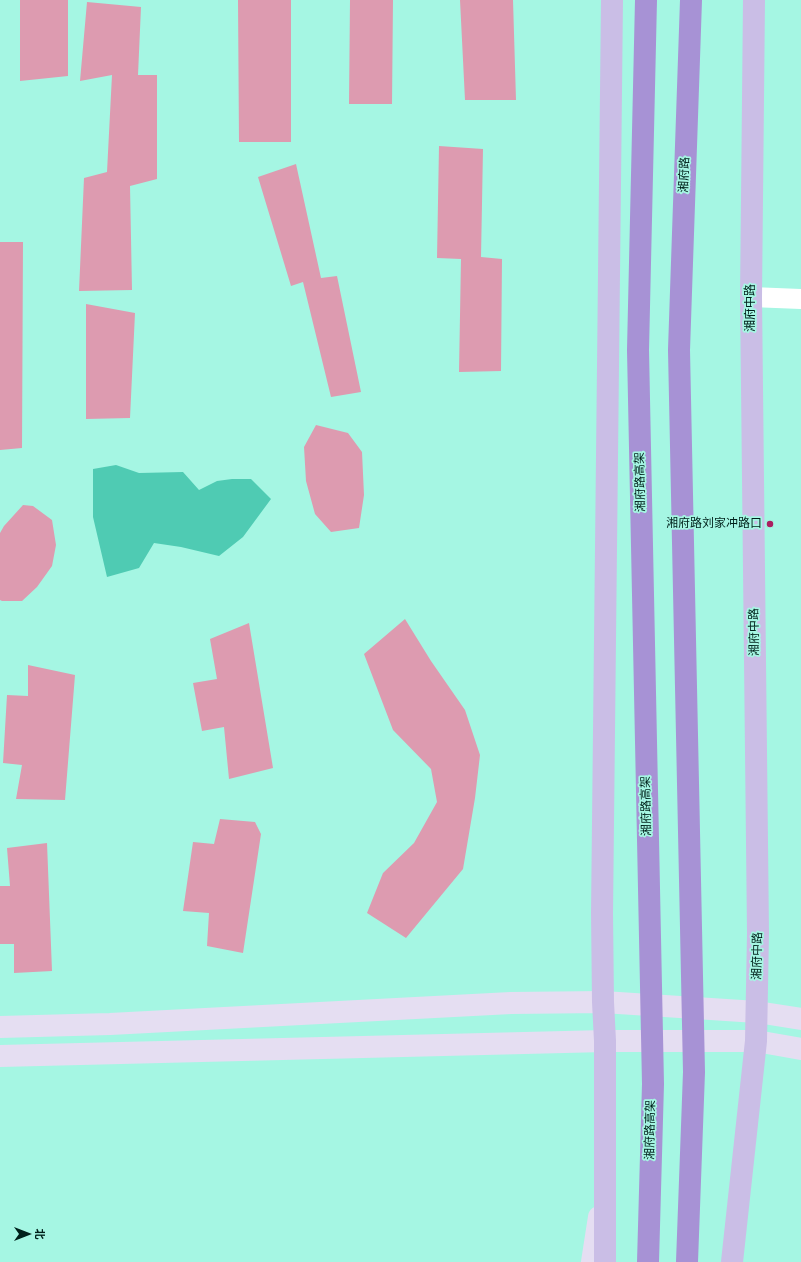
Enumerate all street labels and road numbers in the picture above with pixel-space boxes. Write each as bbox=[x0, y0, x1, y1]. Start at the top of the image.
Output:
street label: 湘府路 bbox=[677, 157, 693, 193]
street label: 湘府中路 bbox=[744, 284, 758, 332]
street label: 湘府路高架 bbox=[633, 452, 649, 512]
street label: 湘府中路 bbox=[747, 608, 763, 656]
street label: 湘府路高架 bbox=[639, 776, 655, 836]
street label: 湘府中路 bbox=[750, 932, 766, 980]
street label: 湘府路高架 bbox=[643, 1100, 659, 1160]

